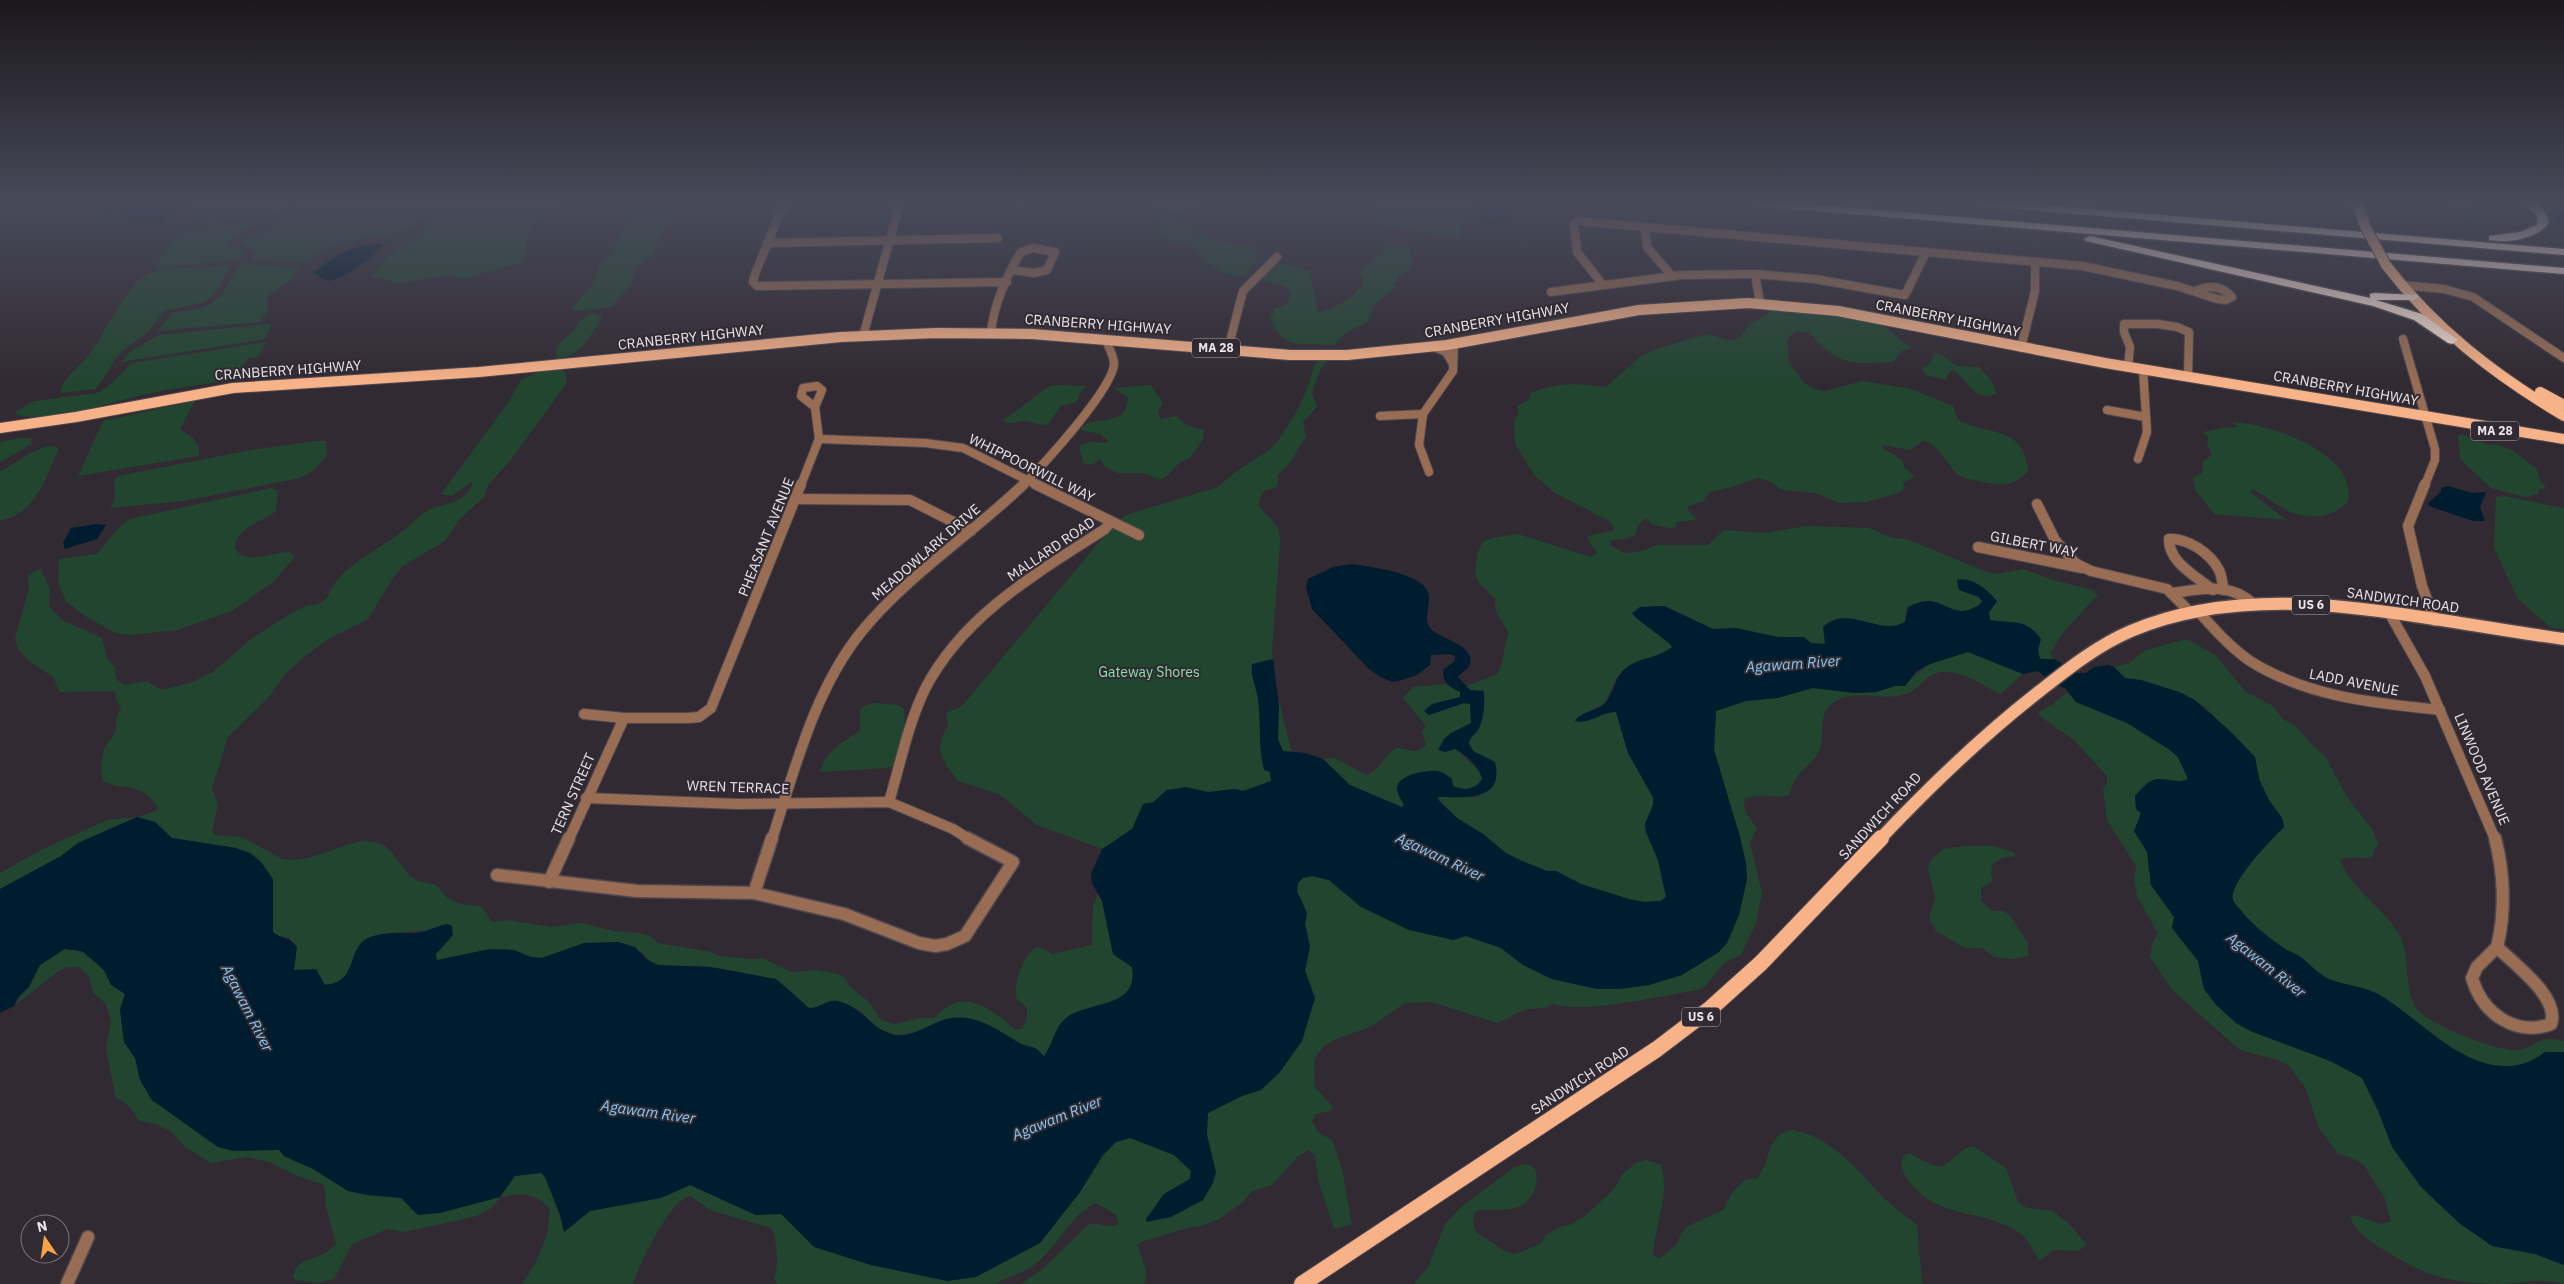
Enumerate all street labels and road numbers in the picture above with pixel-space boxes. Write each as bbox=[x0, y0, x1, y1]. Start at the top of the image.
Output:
street label: CRANBERRY HIGHWAY bbox=[1874, 295, 2023, 341]
street label: CRANBERRY HIGHWAY bbox=[1423, 298, 1572, 342]
street label: CRANBERRY HIGHWAY bbox=[1024, 310, 1173, 338]
street label: CRANBERRY HIGHWAY bbox=[617, 320, 766, 354]
road number: MA 28 bbox=[1192, 338, 1240, 358]
street label: CRANBERRY HIGHWAY bbox=[214, 356, 363, 384]
street label: CRANBERRY HIGHWAY bbox=[2272, 366, 2421, 410]
road number: MA 28 bbox=[2471, 422, 2519, 441]
street label: WHIPPOORWILL WAY bbox=[966, 430, 1099, 507]
street label: PHEASANT AVENUE bbox=[734, 475, 798, 599]
street label: MEADOWLARK DRIVE bbox=[868, 500, 984, 604]
street label: MALLARD ROAD bbox=[1004, 513, 1098, 585]
street label: GILBERT WAY bbox=[1989, 527, 2080, 561]
street label: SANDWICH ROAD bbox=[2346, 583, 2460, 617]
road number: US 6 bbox=[2292, 596, 2330, 614]
street label: LADD AVENUE bbox=[2308, 664, 2400, 700]
street label: LINWOOD AVENUE bbox=[2450, 710, 2514, 828]
street label: TERN STREET bbox=[547, 750, 599, 838]
street label: SANDWICH ROAD bbox=[1835, 768, 1925, 864]
street label: WREN TERRACE bbox=[686, 776, 790, 798]
road number: US 6 bbox=[1682, 1008, 1720, 1026]
street label: SANDWICH ROAD bbox=[1528, 1042, 1632, 1118]

